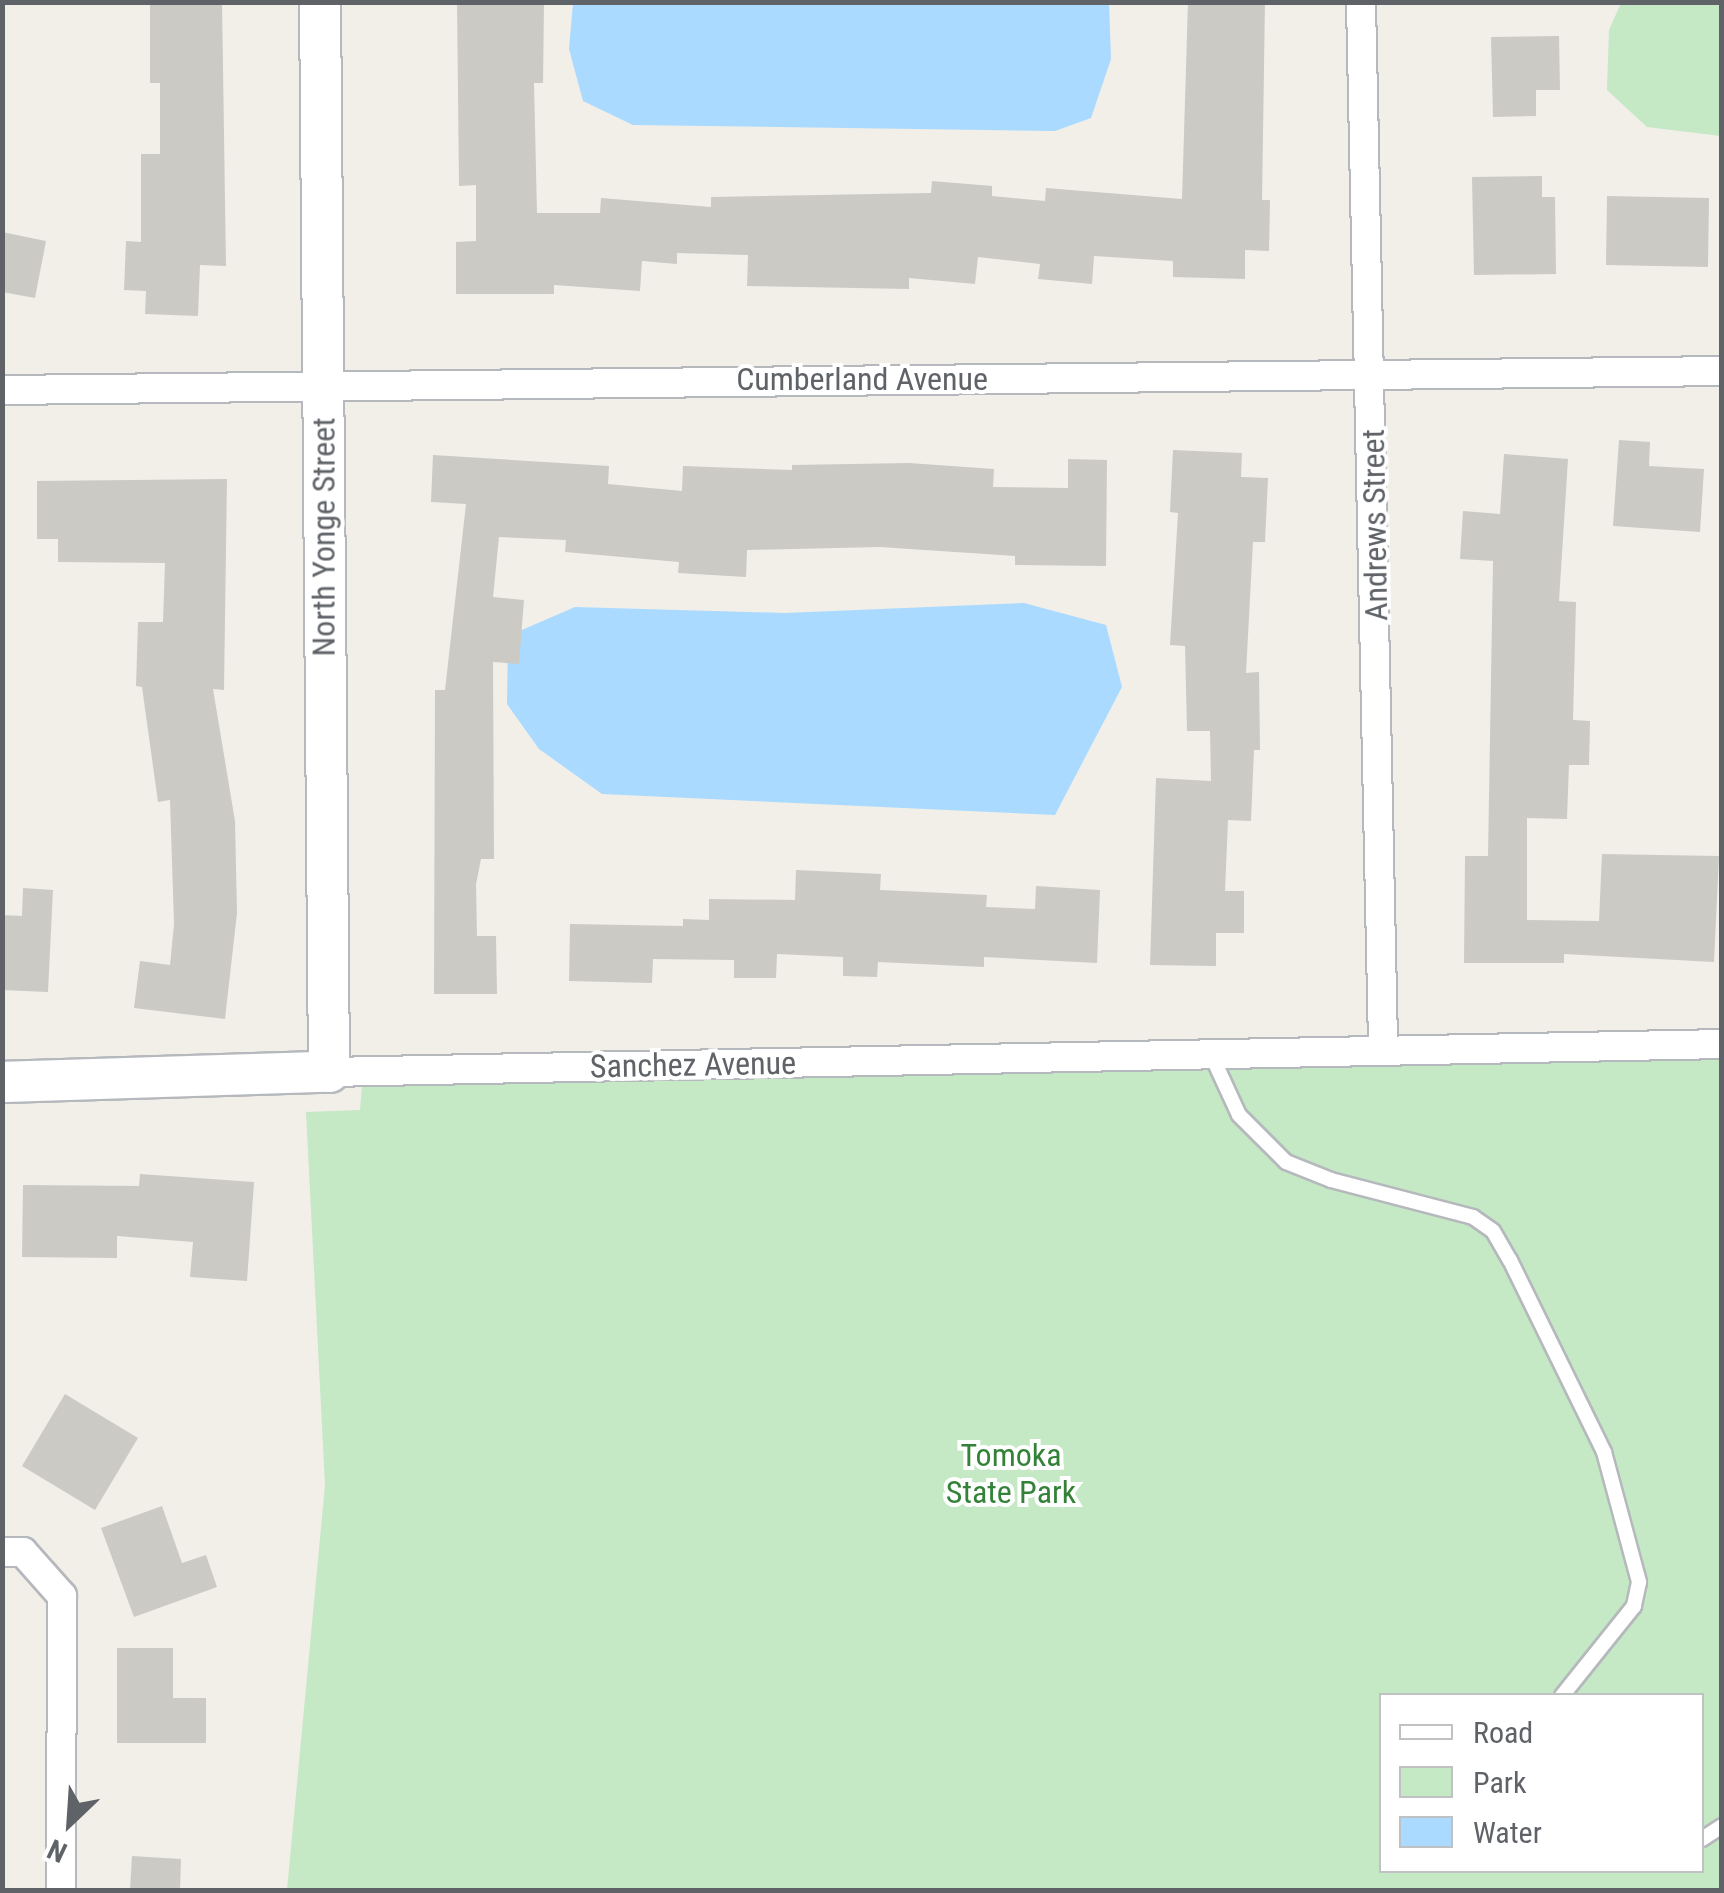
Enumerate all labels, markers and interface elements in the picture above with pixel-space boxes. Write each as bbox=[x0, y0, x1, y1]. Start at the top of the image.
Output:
street label: Cumberland Avenue bbox=[736, 360, 988, 398]
street label: North Yonge Street bbox=[305, 417, 343, 657]
street label: Andrews Street bbox=[1354, 429, 1396, 621]
street label: Sanchez Avenue bbox=[590, 1044, 796, 1086]
park label: Tomoka State Park bbox=[946, 1437, 1076, 1512]
legend bbox=[1379, 1693, 1704, 1873]
text: Road bbox=[1473, 1715, 1533, 1750]
text: Park bbox=[1473, 1765, 1527, 1800]
north arrow bbox=[20, 1773, 120, 1873]
text: Water bbox=[1473, 1815, 1542, 1850]
text: N bbox=[42, 1832, 72, 1869]

